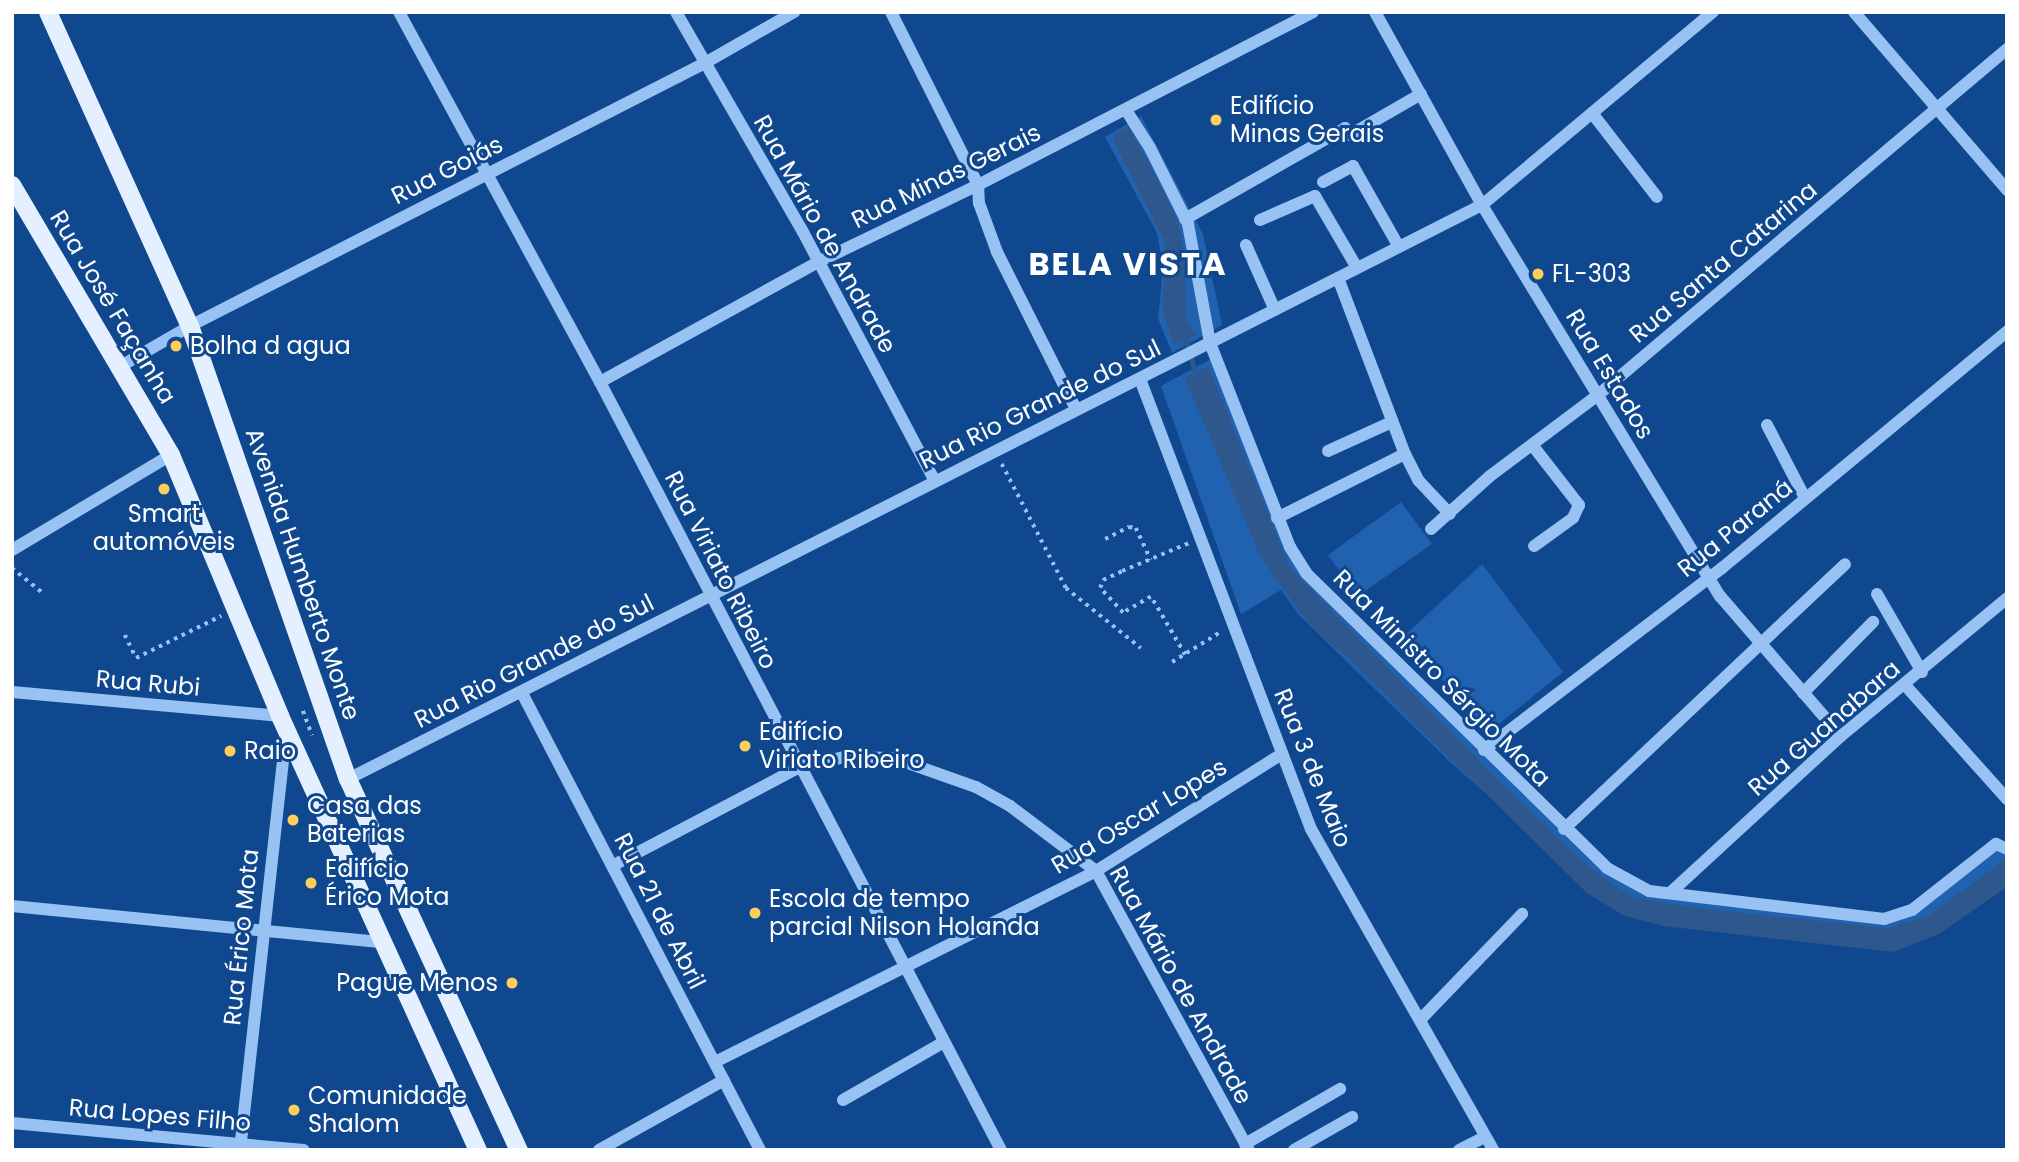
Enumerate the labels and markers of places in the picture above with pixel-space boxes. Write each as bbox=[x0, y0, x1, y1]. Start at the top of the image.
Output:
place label: Edifício Minas Gerais bbox=[1230, 92, 1384, 148]
marker: Edifício Minas Gerais bbox=[1208, 112, 1224, 128]
place label: FL-303 bbox=[1552, 260, 1631, 288]
marker: FL-303 bbox=[1530, 266, 1546, 282]
place label: Bolha d agua bbox=[190, 332, 351, 360]
marker: Bolha d agua bbox=[168, 338, 184, 354]
marker: Smart automóveis bbox=[156, 481, 172, 497]
place label: Smart automóveis bbox=[93, 500, 235, 556]
place label: Edifício Viriato Ribeiro bbox=[759, 718, 925, 774]
place label: Raio bbox=[244, 737, 296, 765]
marker: Edifício Viriato Ribeiro bbox=[737, 738, 753, 754]
marker: Raio bbox=[222, 743, 238, 759]
place label: Casa das Baterias bbox=[307, 792, 422, 848]
marker: Casa das Baterias bbox=[285, 812, 301, 828]
place label: Edifício Érico Mota bbox=[325, 855, 449, 911]
marker: Edifício Érico Mota bbox=[303, 875, 319, 891]
place label: Escola de tempo parcial Nilson Holanda bbox=[769, 885, 1040, 941]
marker: Escola de tempo parcial Nilson Holanda bbox=[747, 905, 763, 921]
place label: Pague Menos bbox=[336, 969, 498, 997]
marker: Pague Menos bbox=[504, 975, 520, 991]
place label: Comunidade Shalom bbox=[308, 1082, 467, 1138]
marker: Comunidade Shalom bbox=[286, 1102, 302, 1118]

